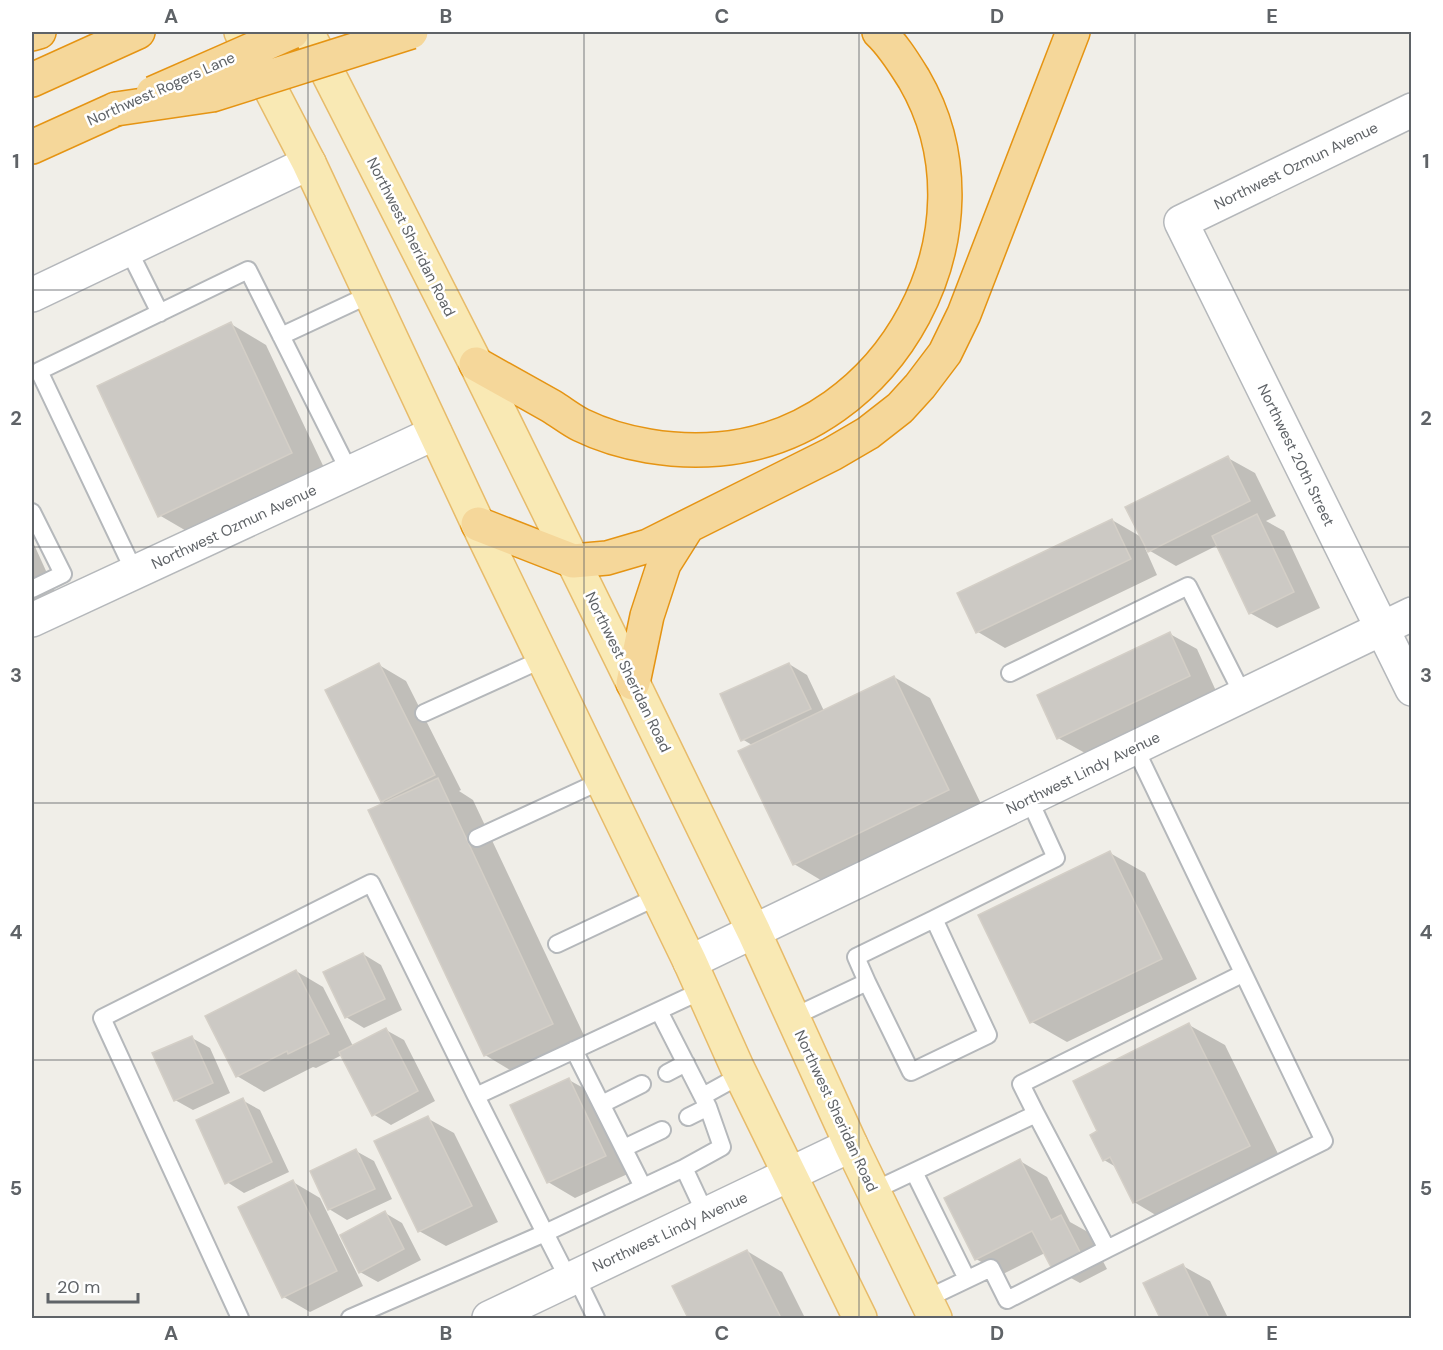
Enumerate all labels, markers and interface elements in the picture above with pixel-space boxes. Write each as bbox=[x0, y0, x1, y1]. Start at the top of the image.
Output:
text: A bbox=[164, 3, 178, 29]
text: B bbox=[440, 3, 452, 29]
text: C bbox=[715, 3, 729, 29]
text: D bbox=[990, 3, 1004, 29]
text: E bbox=[1266, 3, 1278, 29]
street label: Northwest Rogers Lane bbox=[84, 47, 238, 131]
street label: Northwest Ozmun Avenue bbox=[1211, 118, 1381, 214]
text: 1 bbox=[12, 148, 20, 174]
text: 1 bbox=[1422, 148, 1430, 174]
street label: Northwest Sheridan Road bbox=[362, 154, 460, 320]
street label: Northwest 20th Street bbox=[1253, 381, 1339, 530]
text: 2 bbox=[10, 405, 22, 431]
text: 2 bbox=[1420, 405, 1432, 431]
street label: Northwest Ozmun Avenue bbox=[148, 480, 320, 574]
street label: Northwest Sheridan Road bbox=[580, 588, 676, 756]
text: 3 bbox=[10, 662, 22, 688]
text: 3 bbox=[1420, 662, 1432, 688]
street label: Northwest Lindy Avenue bbox=[1003, 727, 1163, 819]
text: 4 bbox=[10, 919, 23, 945]
text: 4 bbox=[1420, 919, 1433, 945]
street label: Northwest Sheridan Road bbox=[790, 1027, 882, 1195]
text: 5 bbox=[10, 1175, 22, 1201]
text: 5 bbox=[1420, 1175, 1432, 1201]
street label: Northwest Lindy Avenue bbox=[589, 1187, 751, 1277]
scale bar bbox=[48, 1266, 138, 1304]
text: 20 m bbox=[57, 1275, 100, 1299]
text: A bbox=[164, 1320, 178, 1346]
text: B bbox=[440, 1320, 452, 1346]
text: C bbox=[715, 1320, 729, 1346]
text: D bbox=[990, 1320, 1004, 1346]
text: E bbox=[1266, 1320, 1278, 1346]

